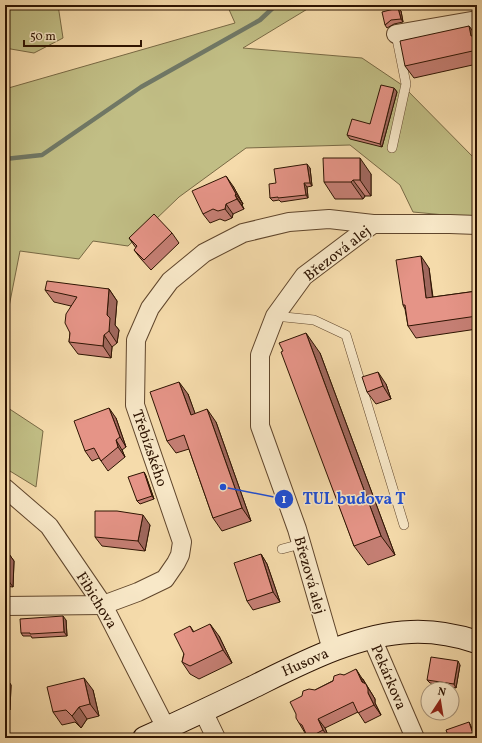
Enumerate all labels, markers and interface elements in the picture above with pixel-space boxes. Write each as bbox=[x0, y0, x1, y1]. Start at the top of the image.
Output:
scale bar bbox=[24, 22, 141, 48]
text: 50 m bbox=[30, 29, 56, 45]
street label: Březová alej bbox=[300, 221, 376, 287]
street label: Třebízského bbox=[126, 407, 172, 490]
callout: TUL budova T bbox=[274, 485, 414, 513]
text: TUL budova T bbox=[302, 489, 406, 511]
text: 1 bbox=[282, 492, 287, 508]
street label: Březová alej bbox=[287, 534, 330, 617]
street label: Fibichova bbox=[70, 568, 122, 633]
street label: Pekárkova bbox=[365, 642, 411, 713]
street label: Husova bbox=[279, 644, 332, 683]
north arrow bbox=[420, 681, 460, 721]
text: N bbox=[436, 685, 447, 701]

